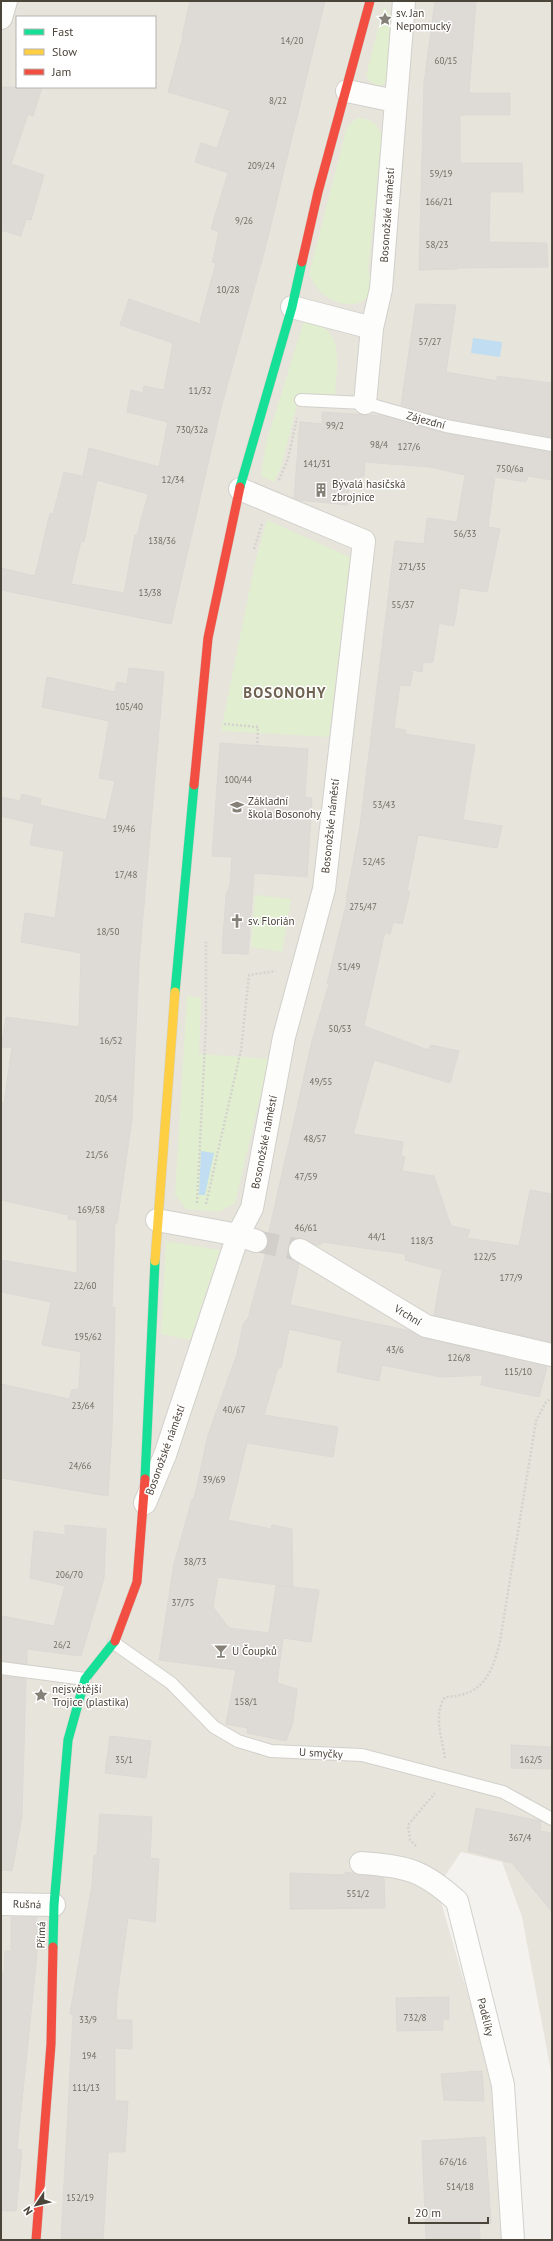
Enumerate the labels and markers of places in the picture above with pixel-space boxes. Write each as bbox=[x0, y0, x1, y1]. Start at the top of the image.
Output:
place label: sv. Jan Nepomucký bbox=[396, 6, 452, 33]
place icon: sv. Jan Nepomucký bbox=[377, 11, 393, 27]
place label: Bývalá hasičská zbrojnice bbox=[332, 477, 405, 504]
building icon: Bývalá hasičská zbrojnice bbox=[313, 482, 329, 498]
place label: Základní škola Bosonohy bbox=[248, 794, 322, 821]
school or university icon: Základní škola Bosonohy bbox=[229, 799, 245, 815]
church icon: sv. Florián bbox=[229, 913, 245, 929]
place label: sv. Florián bbox=[248, 914, 295, 928]
bar icon: U Čoupků bbox=[213, 1643, 229, 1659]
place label: U Čoupků bbox=[232, 1644, 277, 1658]
place label: nejsvětější Trojice (plastika) bbox=[52, 1682, 129, 1709]
place icon: nejsvětější Trojice (plastika) bbox=[33, 1687, 49, 1703]

